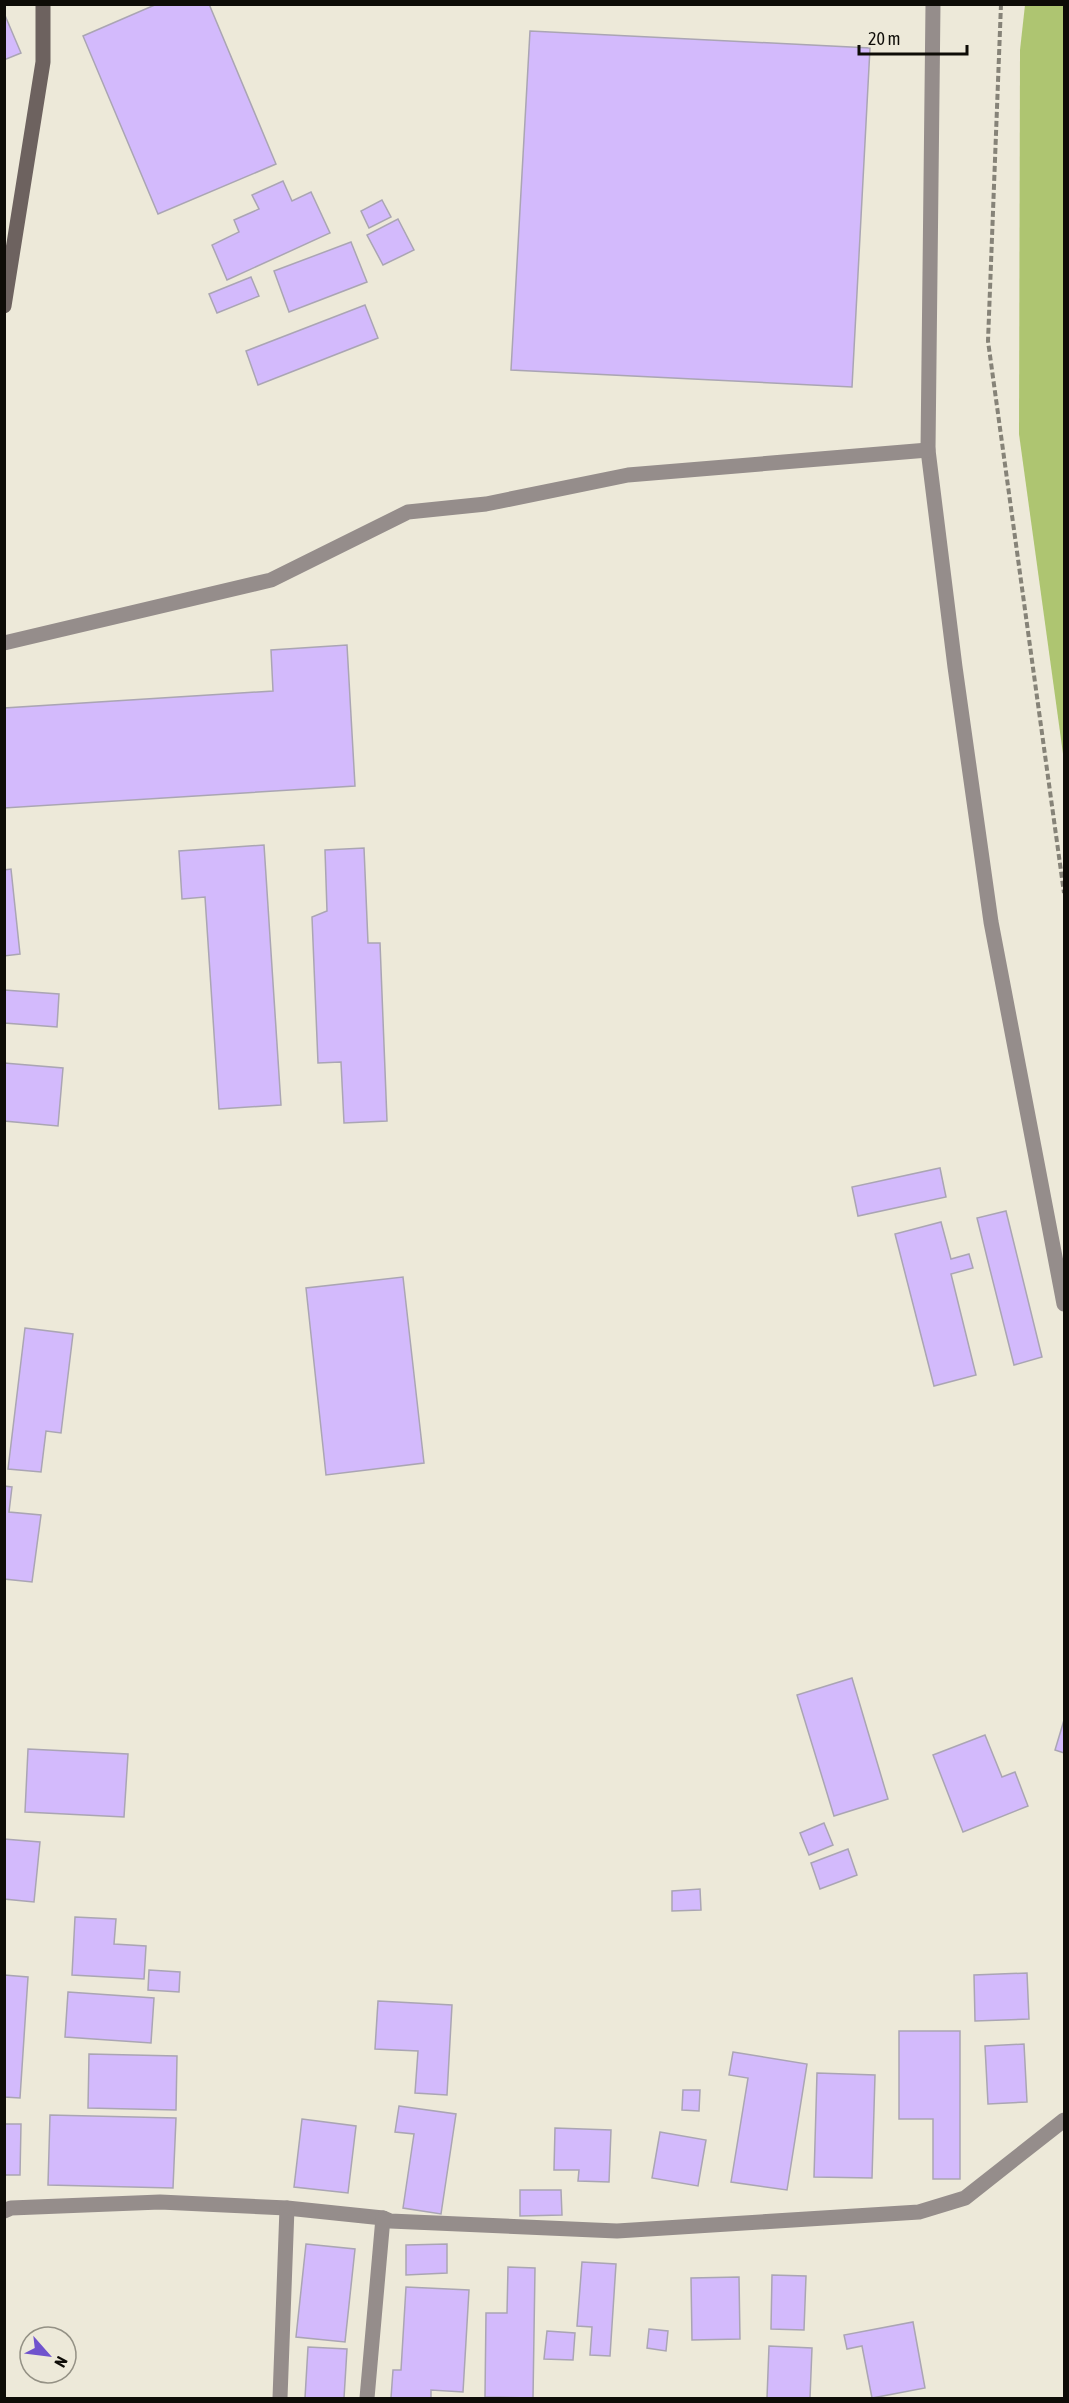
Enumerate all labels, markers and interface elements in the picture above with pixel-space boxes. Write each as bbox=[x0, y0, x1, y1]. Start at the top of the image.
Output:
scale bar bbox=[859, 18, 967, 56]
text: 20 m bbox=[868, 28, 900, 49]
north arrow bbox=[18, 2325, 78, 2385]
text: N bbox=[51, 2354, 71, 2370]

